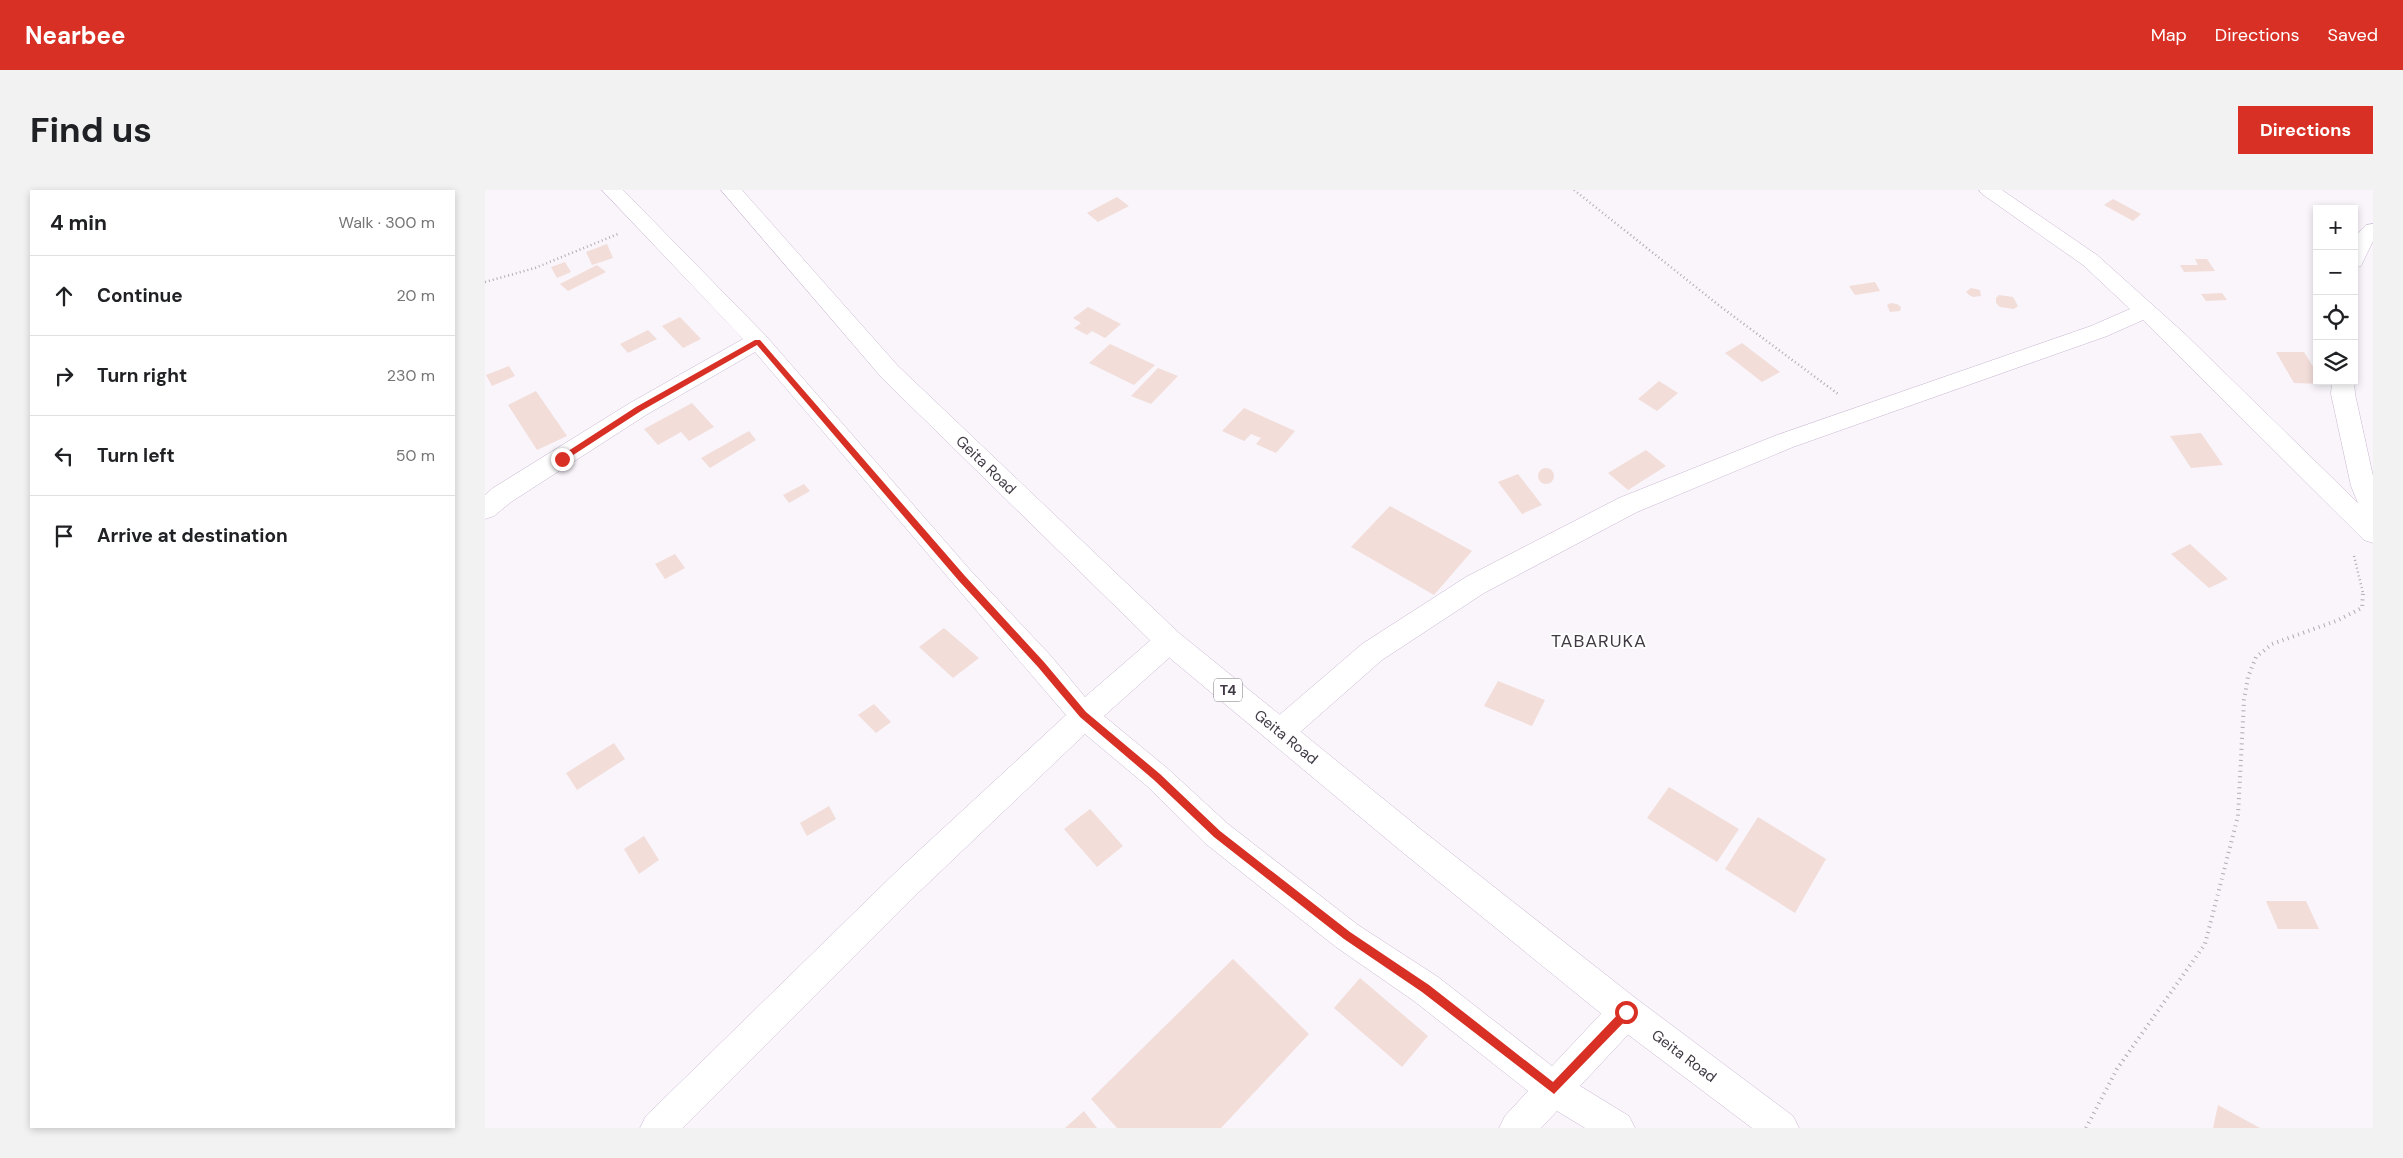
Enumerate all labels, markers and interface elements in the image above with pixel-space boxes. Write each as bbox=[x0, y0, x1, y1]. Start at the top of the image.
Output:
text: Nearbee bbox=[25, 20, 125, 51]
text: Map bbox=[2151, 23, 2187, 47]
text: Directions bbox=[2215, 23, 2300, 47]
text: Saved bbox=[2328, 23, 2378, 47]
button: Directions bbox=[2238, 106, 2373, 154]
text: Find us bbox=[30, 107, 152, 153]
map controls bbox=[2313, 205, 2358, 385]
button: + bbox=[2313, 205, 2358, 250]
text: 4 min bbox=[50, 209, 107, 237]
text: Walk · 300 m bbox=[338, 212, 435, 233]
button: − bbox=[2313, 250, 2358, 295]
icon: ahead bbox=[50, 282, 78, 310]
text: Continue bbox=[97, 283, 183, 308]
text: 20 m bbox=[396, 285, 435, 306]
button: locate bbox=[2313, 295, 2358, 340]
button: layers bbox=[2313, 340, 2358, 385]
icon: right bbox=[50, 362, 78, 390]
text: Turn right bbox=[97, 363, 187, 388]
text: 230 m bbox=[387, 365, 435, 386]
street label: Geita Road bbox=[952, 431, 1020, 499]
icon: left bbox=[50, 442, 78, 470]
text: Turn left bbox=[97, 443, 175, 468]
text: 50 m bbox=[396, 445, 435, 466]
route end bbox=[551, 448, 574, 471]
icon: arrive bbox=[50, 522, 78, 550]
text: Arrive at destination bbox=[97, 523, 288, 548]
district label: TABARUKA bbox=[1551, 629, 1647, 653]
road number: T4 bbox=[1214, 678, 1242, 702]
street label: Geita Road bbox=[1250, 705, 1322, 769]
route start bbox=[1615, 1001, 1638, 1024]
street label: Geita Road bbox=[1647, 1025, 1721, 1087]

